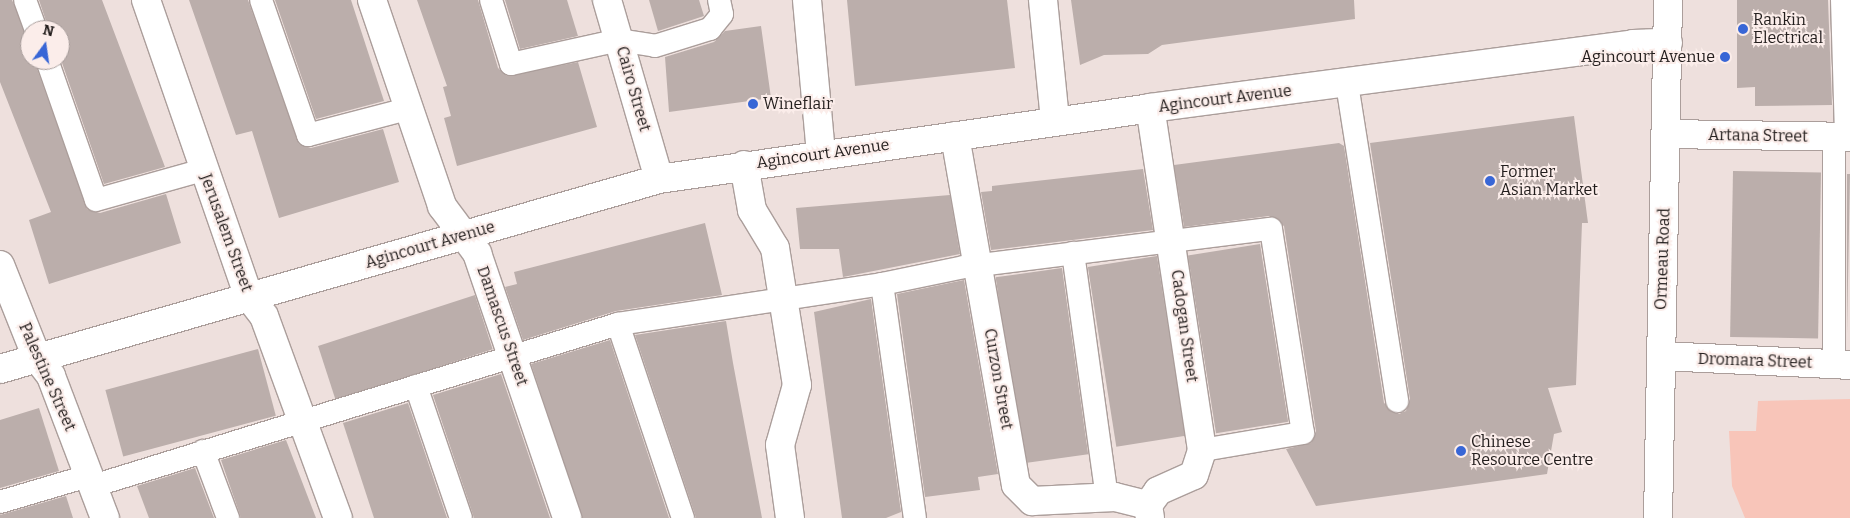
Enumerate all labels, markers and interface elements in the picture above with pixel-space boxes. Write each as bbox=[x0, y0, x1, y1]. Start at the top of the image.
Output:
place label: Rankin Electrical bbox=[1753, 10, 1823, 48]
north arrow bbox=[20, 20, 70, 70]
text: N bbox=[41, 21, 56, 40]
marker: Rankin Electrical bbox=[1737, 23, 1749, 35]
street label: Cairo Street bbox=[612, 44, 654, 134]
place label: Agincourt Avenue bbox=[1581, 47, 1715, 67]
marker: Agincourt Avenue bbox=[1719, 51, 1731, 63]
street label: Agincourt Avenue bbox=[1157, 81, 1293, 117]
place label: Wineflair bbox=[763, 94, 833, 114]
marker: Wineflair bbox=[747, 98, 759, 110]
street label: Artana Street bbox=[1708, 126, 1808, 146]
street label: Agincourt Avenue bbox=[755, 135, 891, 173]
place label: Former Asian Market bbox=[1500, 162, 1598, 200]
street label: Jerusalem Street bbox=[196, 171, 256, 295]
marker: Former Asian Market bbox=[1484, 175, 1496, 187]
street label: Ormeau Road bbox=[1652, 208, 1674, 310]
street label: Agincourt Avenue bbox=[363, 217, 497, 273]
street label: Damascus Street bbox=[473, 264, 531, 388]
street label: Cadogan Street bbox=[1167, 268, 1201, 384]
street label: Palestine Street bbox=[14, 320, 80, 434]
street label: Curzon Street bbox=[980, 327, 1016, 431]
street label: Dromara Street bbox=[1697, 349, 1813, 373]
place label: Chinese Resource Centre bbox=[1471, 432, 1593, 470]
marker: Chinese Resource Centre bbox=[1455, 445, 1467, 457]

